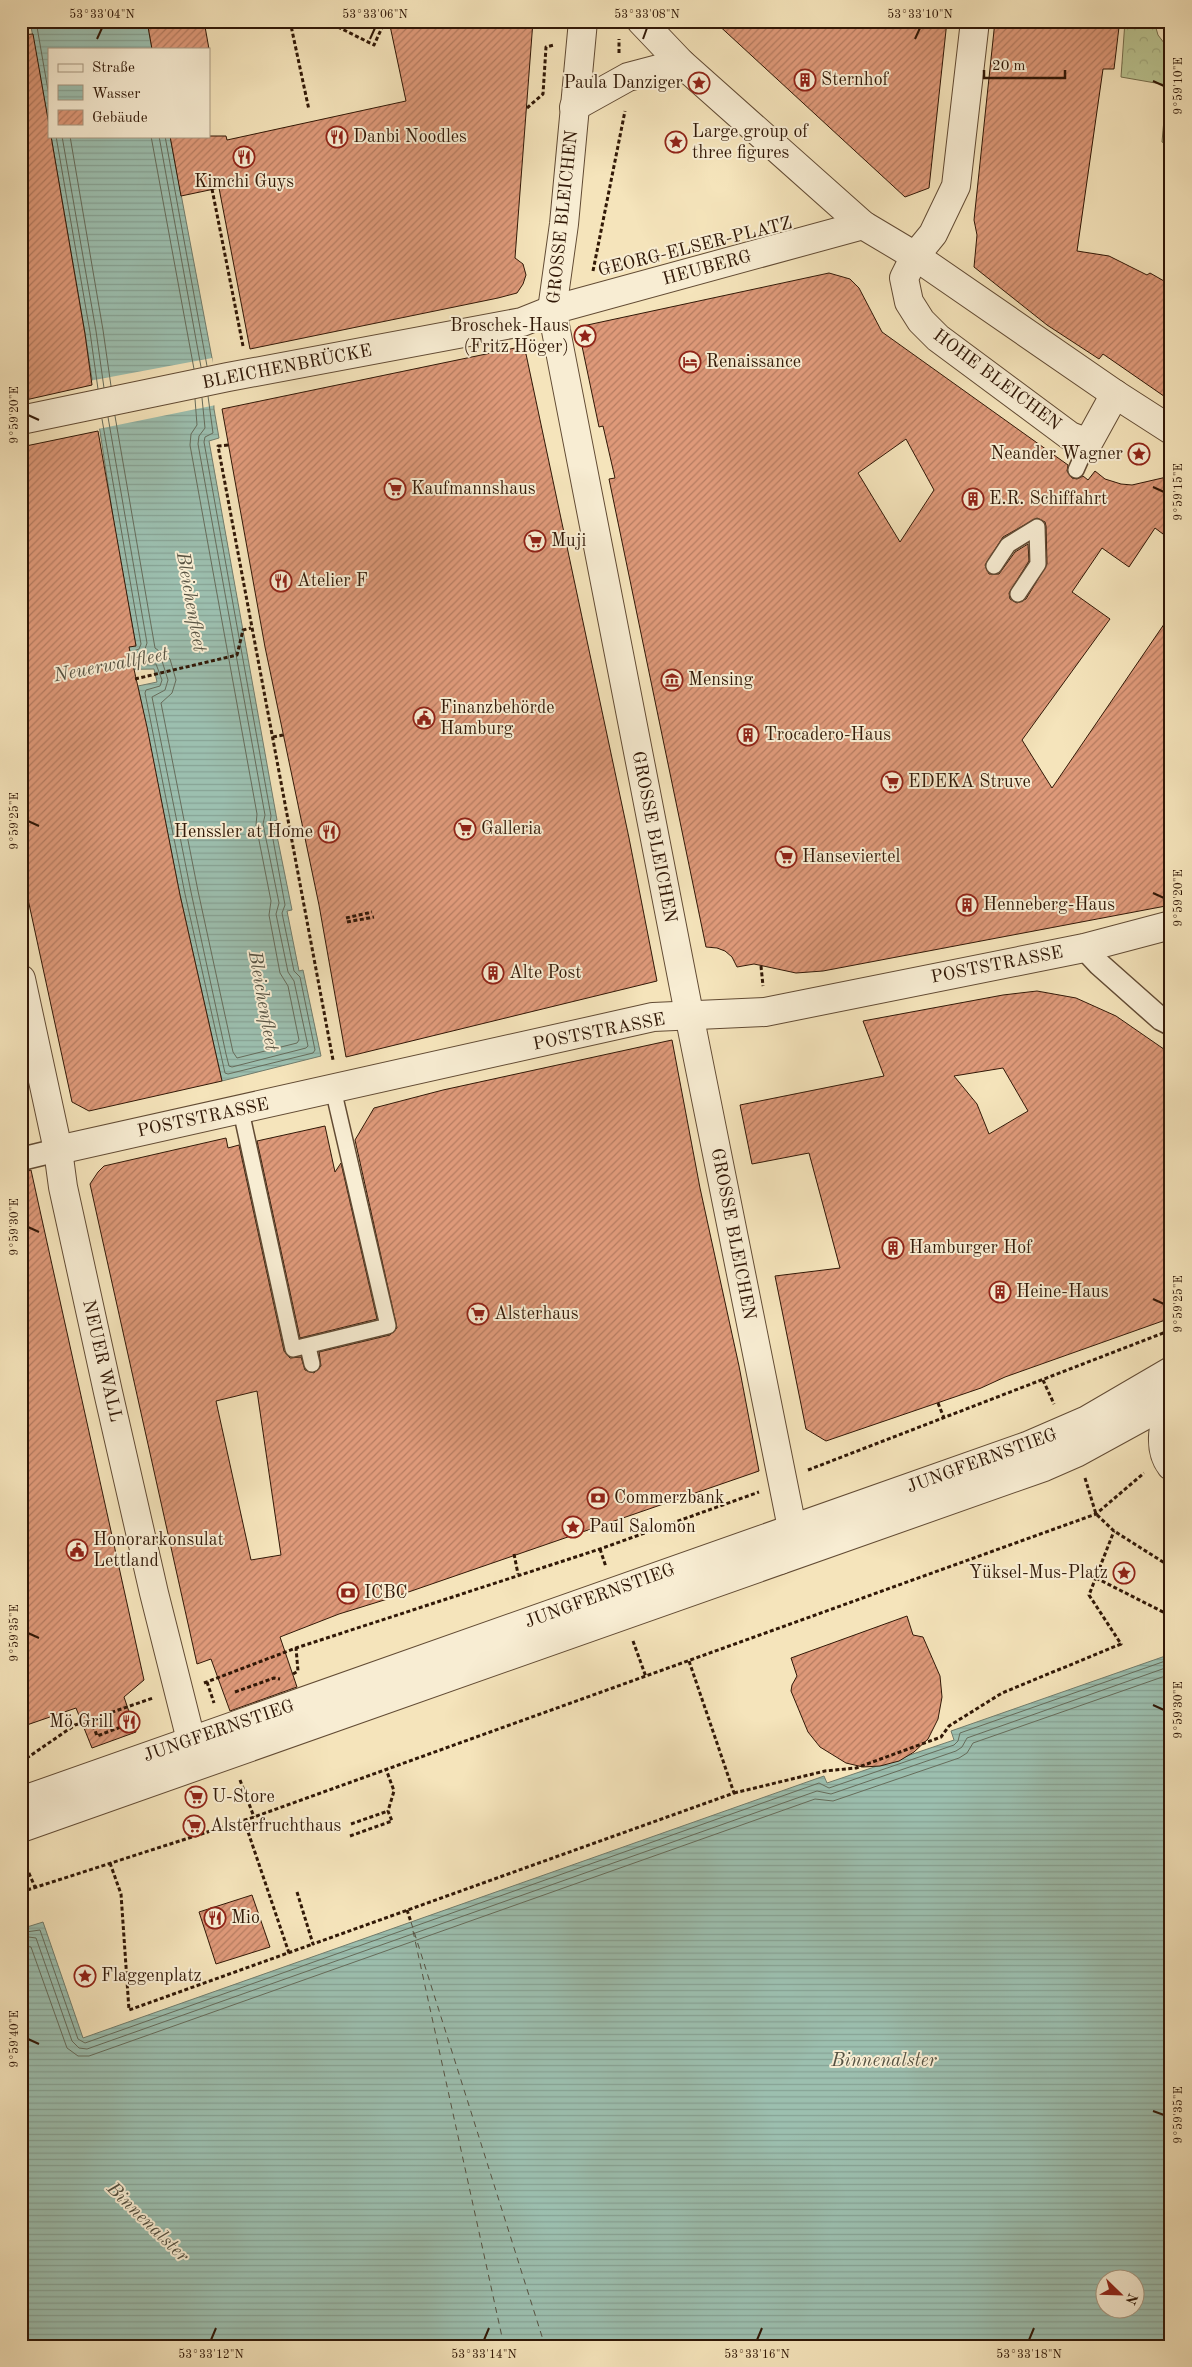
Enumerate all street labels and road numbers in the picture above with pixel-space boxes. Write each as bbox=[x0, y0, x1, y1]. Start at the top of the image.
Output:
street label: GROSSE BLEICHEN bbox=[545, 129, 581, 305]
street label: GEORG-ELSER-PLATZ bbox=[596, 214, 794, 280]
street label: HEUBERG bbox=[661, 247, 753, 289]
street label: HOHE BLEICHEN bbox=[930, 326, 1064, 434]
street label: BLEICHENBRÜCKE bbox=[200, 338, 374, 392]
street label: GROSSE BLEICHEN bbox=[628, 750, 680, 925]
street label: POSTSTRASSE bbox=[929, 943, 1065, 987]
street label: POSTSTRASSE bbox=[531, 1010, 667, 1054]
street label: POSTSTRASSE bbox=[135, 1095, 271, 1141]
street label: GROSSE BLEICHEN bbox=[707, 1147, 759, 1322]
street label: NEUER WALL bbox=[79, 1298, 125, 1424]
street label: JUNGFERNSTIEG bbox=[904, 1425, 1060, 1497]
street label: JUNGFERNSTIEG bbox=[522, 1560, 678, 1632]
street label: JUNGFERNSTIEG bbox=[141, 1697, 297, 1765]

